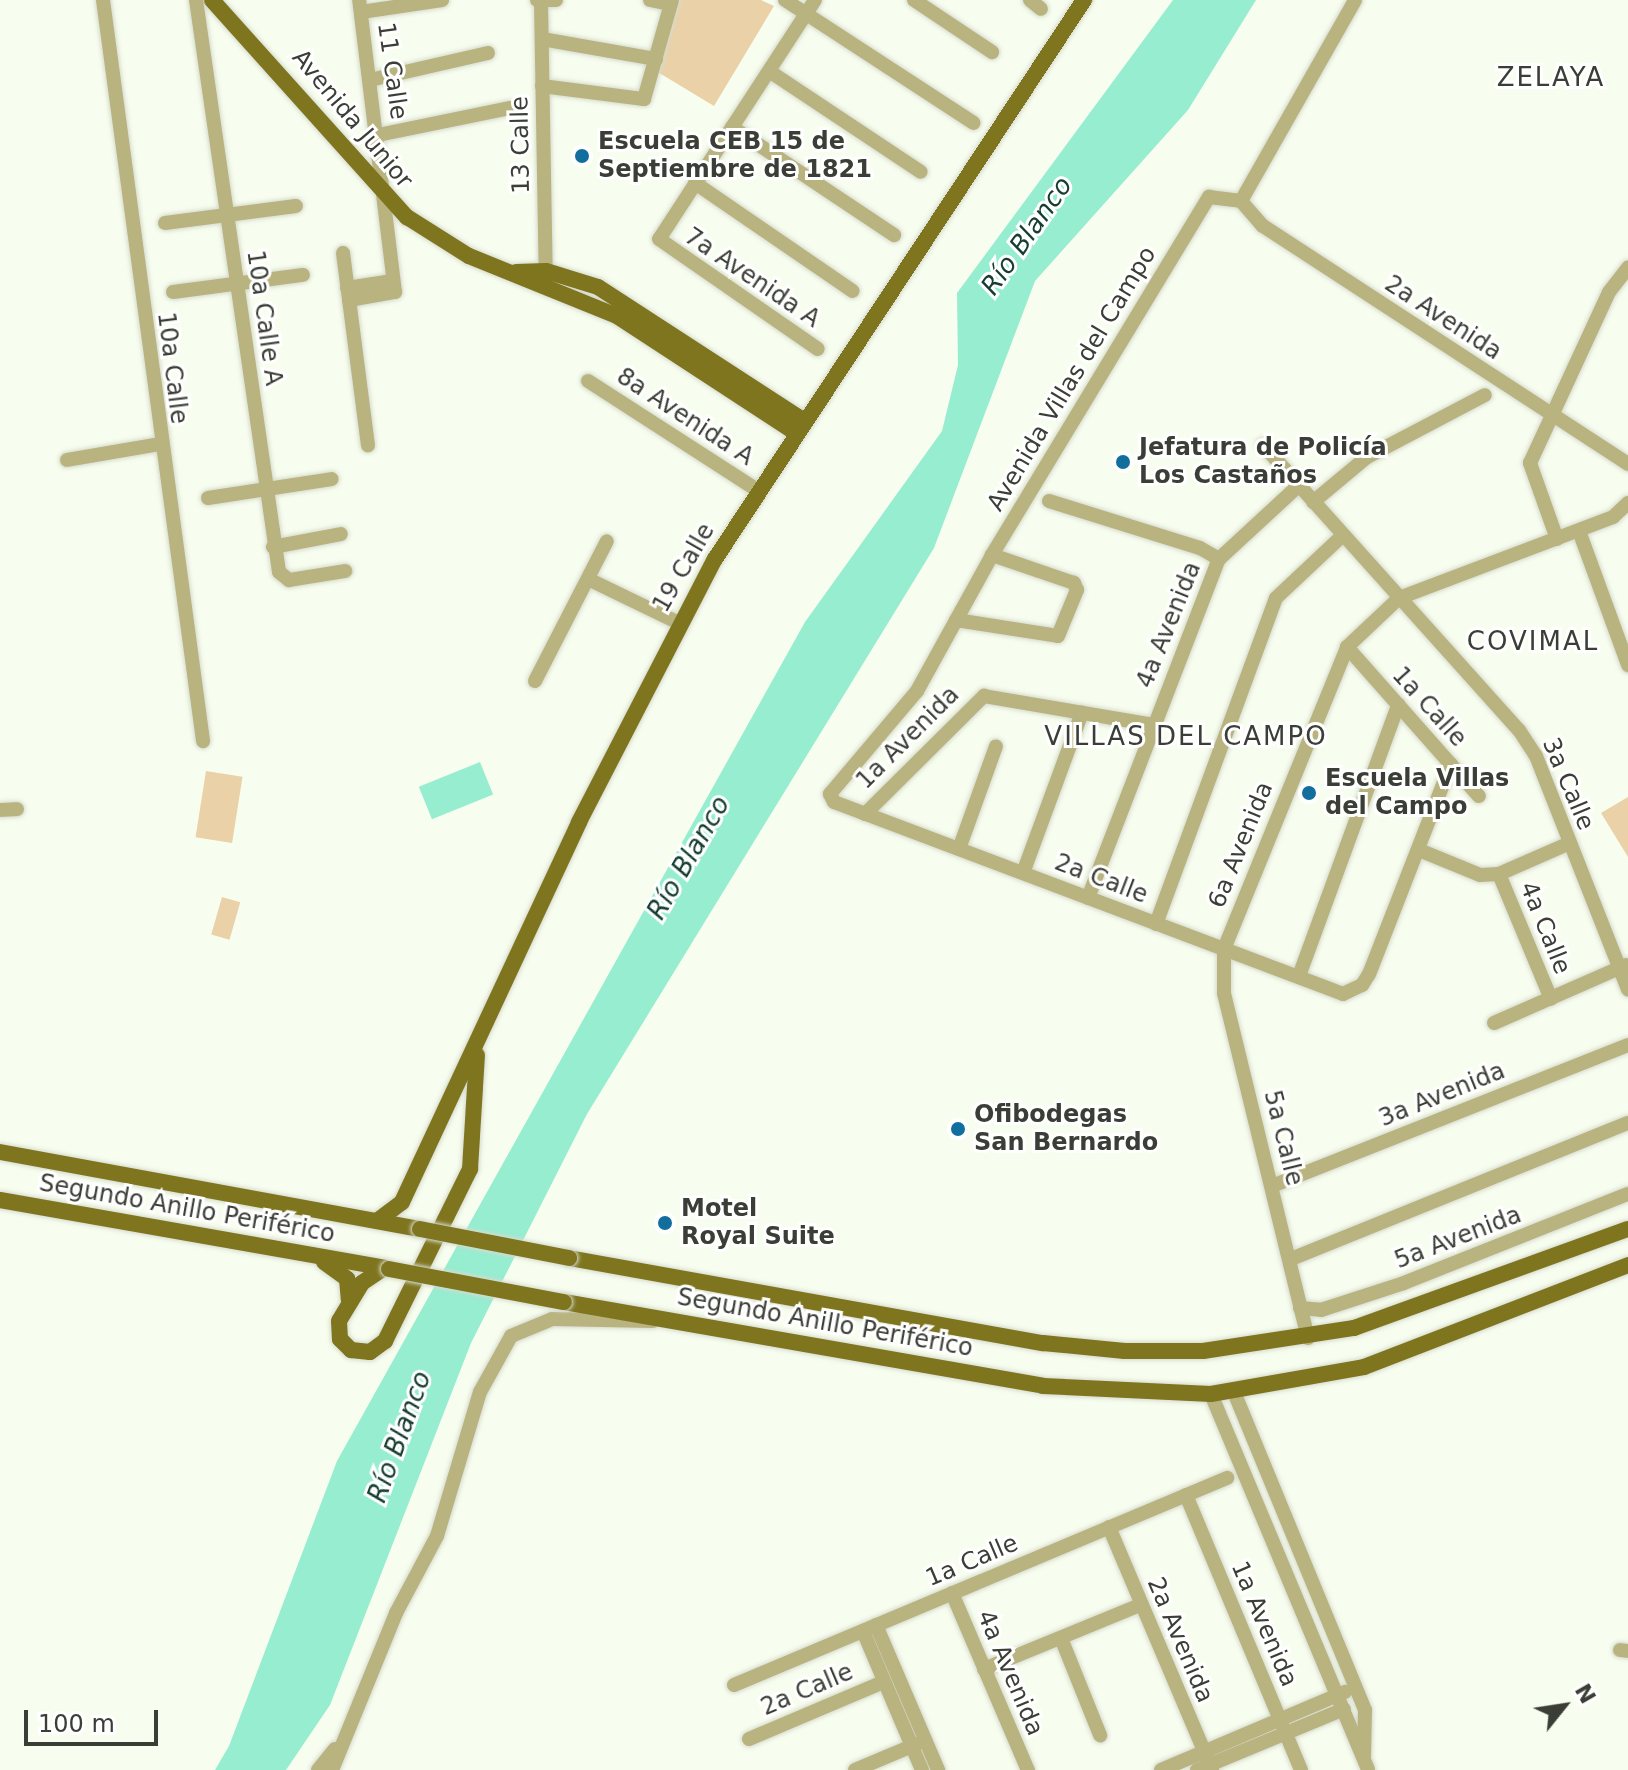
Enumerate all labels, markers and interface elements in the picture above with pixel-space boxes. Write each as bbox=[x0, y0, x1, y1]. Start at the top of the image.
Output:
street label: 11 Calle bbox=[371, 21, 413, 121]
street label: Avenida Junior bbox=[286, 44, 418, 194]
district label: ZELAYA bbox=[1497, 62, 1605, 94]
street label: 13 Calle bbox=[506, 96, 536, 194]
place label: Escuela CEB 15 de Septiembre de 1821 bbox=[598, 128, 872, 184]
marker: Escuela CEB 15 de Septiembre de 1821 bbox=[573, 147, 591, 165]
water label: Río Blanco bbox=[975, 171, 1079, 301]
street label: 7a Avenida A bbox=[679, 222, 825, 334]
street label: Avenida Villas del Campo bbox=[982, 242, 1162, 516]
street label: 10a Calle A bbox=[240, 248, 288, 388]
street label: 2a Avenida bbox=[1379, 270, 1507, 366]
street label: 10a Calle bbox=[151, 310, 193, 426]
street label: 8a Avenida A bbox=[611, 362, 759, 472]
place label: Jefatura de Policía Los Castaños bbox=[1139, 434, 1387, 490]
marker: Jefatura de Policía Los Castaños bbox=[1114, 453, 1132, 471]
street label: 19 Calle bbox=[647, 518, 721, 618]
street label: 4a Avenida bbox=[1131, 558, 1207, 692]
district label: COVIMAL bbox=[1467, 626, 1599, 658]
street label: 1a Calle bbox=[1386, 661, 1472, 753]
street label: 1a Avenida bbox=[851, 681, 965, 795]
district label: VILLAS DEL CAMPO bbox=[1044, 721, 1328, 753]
street label: 3a Calle bbox=[1536, 734, 1600, 834]
place label: Escuela Villas del Campo bbox=[1325, 765, 1509, 821]
street label: 6a Avenida bbox=[1203, 778, 1279, 912]
marker: Escuela Villas del Campo bbox=[1300, 784, 1318, 802]
water label: Río Blanco bbox=[641, 791, 737, 925]
street label: 2a Calle bbox=[1050, 848, 1152, 910]
street label: 4a Calle bbox=[1513, 878, 1577, 978]
street label: 3a Avenida bbox=[1375, 1057, 1509, 1133]
street label: 5a Calle bbox=[1257, 1087, 1309, 1189]
place label: Ofibodegas San Bernardo bbox=[974, 1101, 1158, 1157]
marker: Ofibodegas San Bernardo bbox=[949, 1120, 967, 1138]
street label: Segundo Anillo Periférico bbox=[37, 1169, 337, 1249]
place label: Motel Royal Suite bbox=[681, 1195, 835, 1251]
street label: 5a Avenida bbox=[1391, 1201, 1525, 1275]
marker: Motel Royal Suite bbox=[656, 1214, 674, 1232]
street label: Segundo Anillo Periférico bbox=[675, 1283, 975, 1363]
water label: Río Blanco bbox=[362, 1367, 438, 1507]
street label: 1a Calle bbox=[922, 1529, 1022, 1593]
street label: 1a Avenida bbox=[1225, 1557, 1303, 1691]
street label: 2a Avenida bbox=[1141, 1573, 1219, 1707]
street label: 4a Avenida bbox=[971, 1606, 1049, 1740]
street label: 2a Calle bbox=[757, 1658, 857, 1722]
north arrow bbox=[1524, 1666, 1604, 1746]
text: N bbox=[1570, 1680, 1601, 1708]
scale bar bbox=[28, 1694, 162, 1744]
text: 100 m bbox=[38, 1710, 115, 1738]

